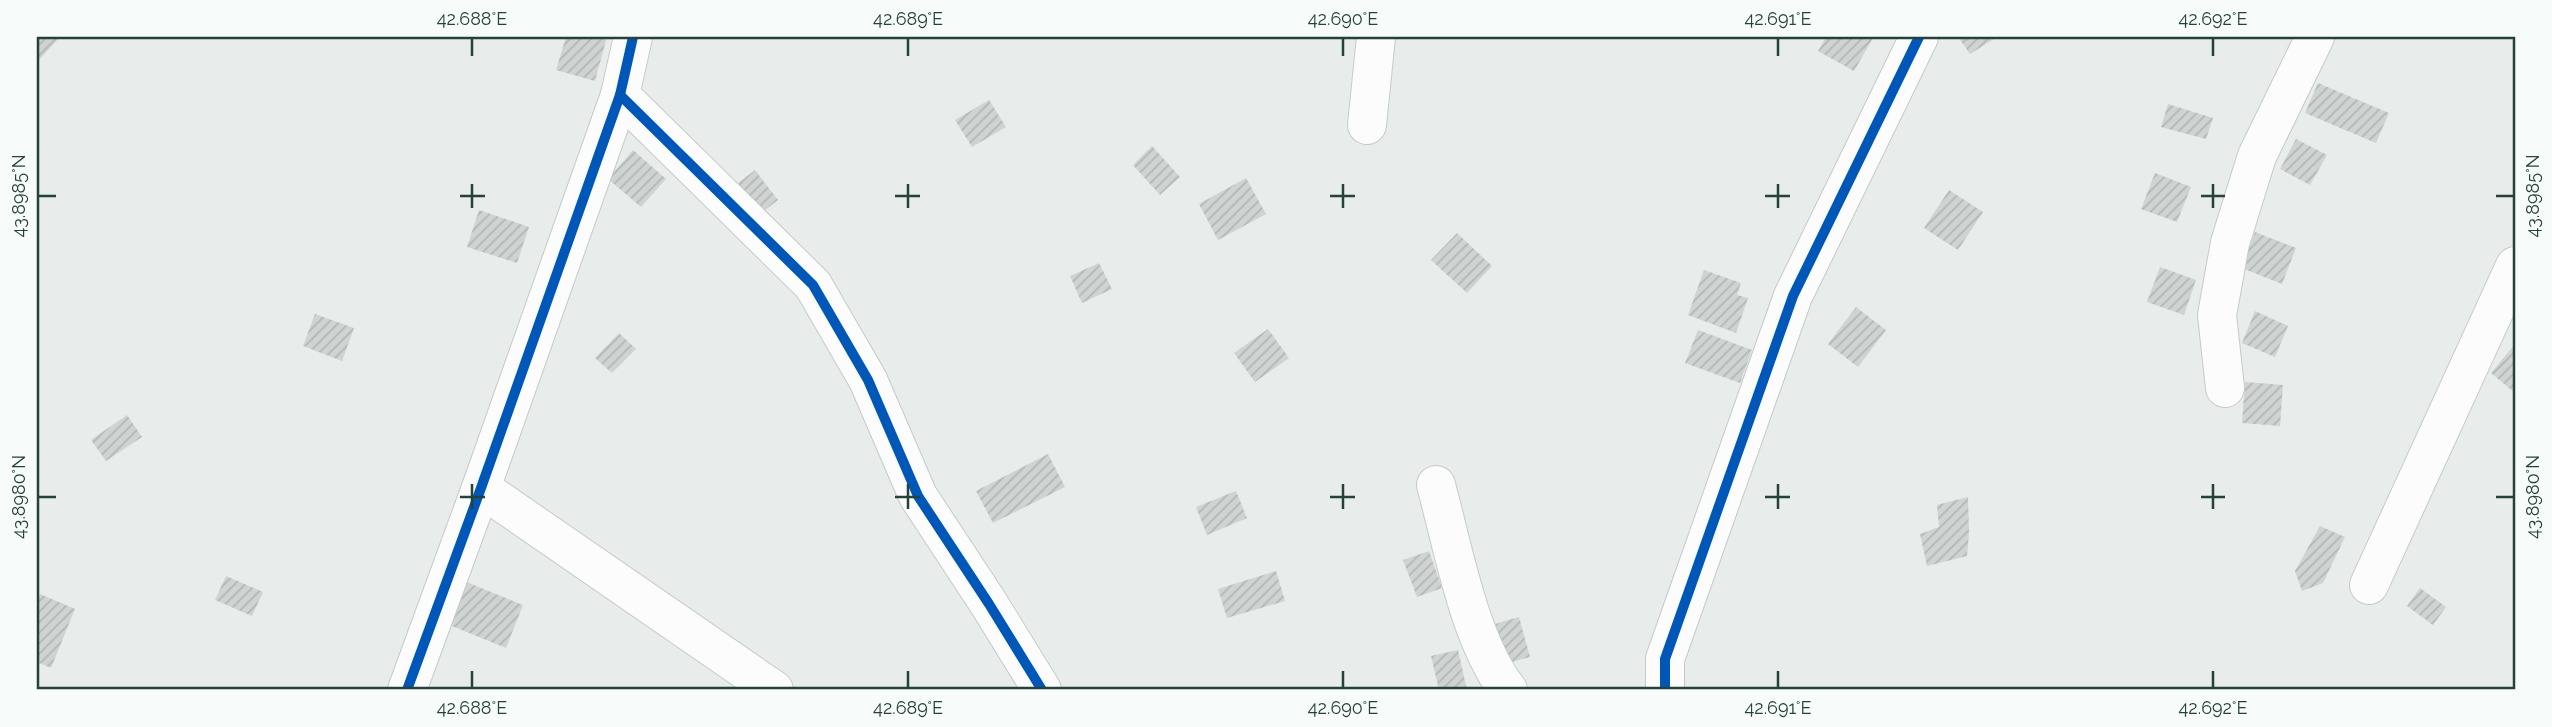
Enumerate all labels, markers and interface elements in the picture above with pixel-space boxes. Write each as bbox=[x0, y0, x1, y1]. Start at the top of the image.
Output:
text: 42.688°E bbox=[437, 8, 507, 29]
text: 42.689°E bbox=[873, 8, 943, 29]
text: 42.690°E bbox=[1308, 8, 1378, 29]
text: 42.691°E bbox=[1744, 8, 1812, 29]
text: 42.692°E bbox=[2179, 8, 2247, 29]
text: 43.8985°N bbox=[8, 154, 29, 238]
text: 43.8985°N bbox=[2522, 154, 2543, 238]
text: 43.8980°N bbox=[8, 455, 29, 539]
text: 43.8980°N bbox=[2522, 455, 2543, 539]
text: 42.688°E bbox=[437, 697, 507, 718]
text: 42.689°E bbox=[873, 697, 943, 718]
text: 42.690°E bbox=[1308, 697, 1378, 718]
text: 42.691°E bbox=[1744, 697, 1812, 718]
text: 42.692°E bbox=[2179, 697, 2247, 718]

